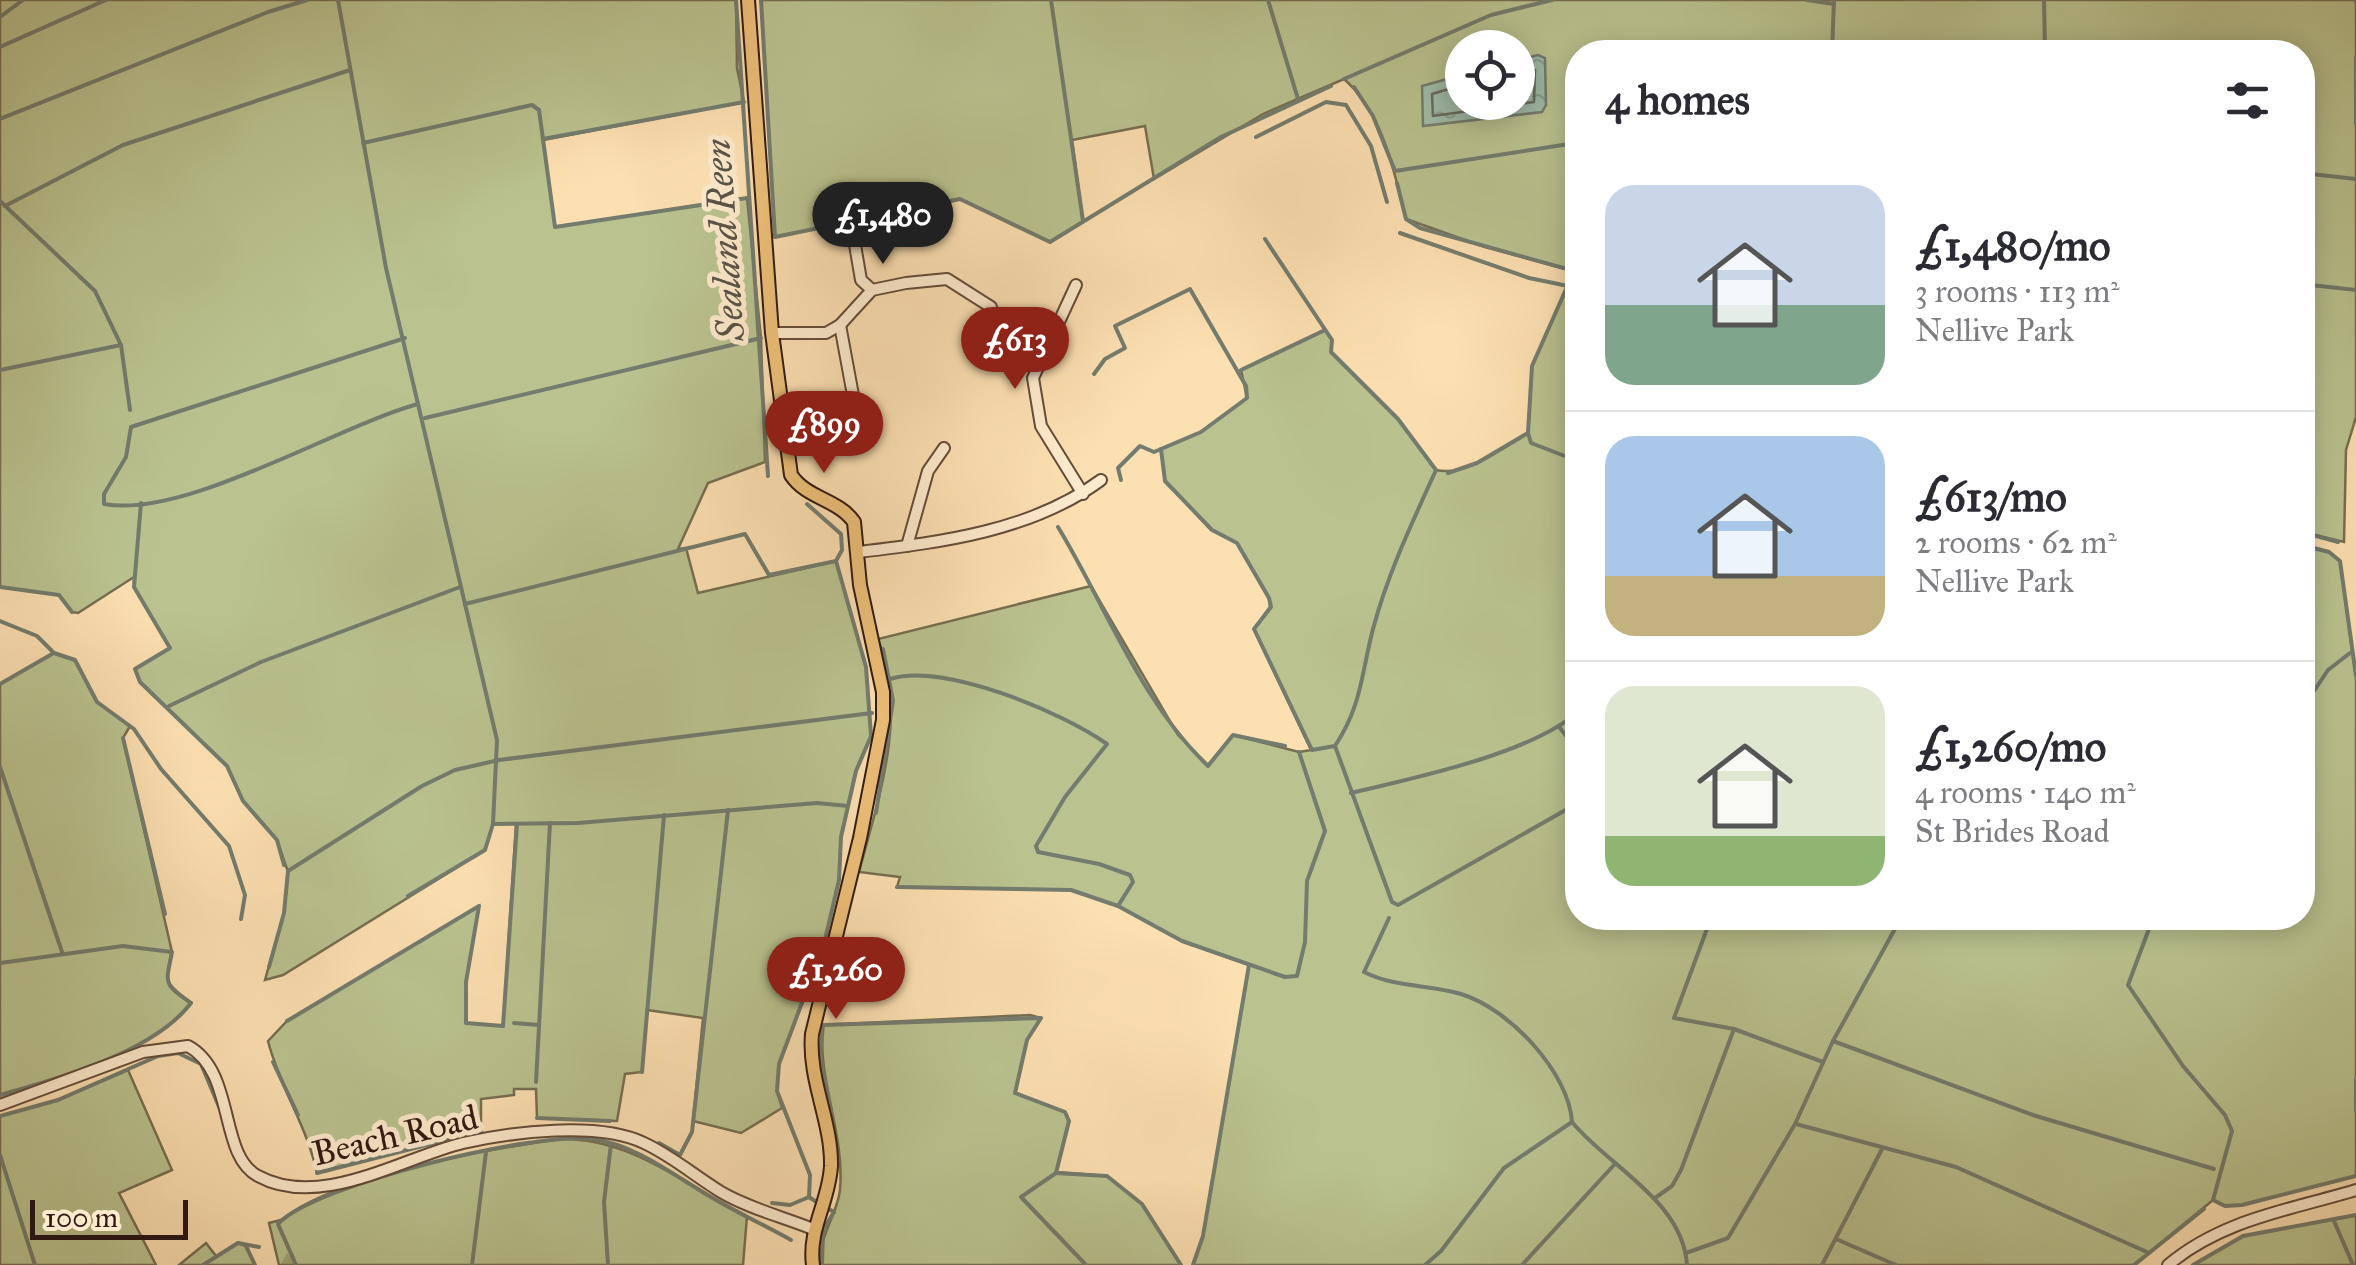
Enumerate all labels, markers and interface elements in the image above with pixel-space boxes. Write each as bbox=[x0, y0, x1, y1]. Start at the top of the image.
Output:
map controls bbox=[1445, 30, 1535, 120]
button: locate bbox=[1445, 30, 1535, 120]
icon: filters bbox=[2220, 73, 2275, 128]
text: 4 homes bbox=[1605, 74, 1750, 126]
water label: Sealand Reen bbox=[694, 137, 754, 344]
pin: £1,480 bbox=[802, 182, 964, 267]
text: £1,480 bbox=[834, 195, 932, 234]
text: £1,480/mo bbox=[1915, 220, 2111, 272]
icon: home bbox=[1685, 225, 1805, 345]
text: 3 rooms · 113 m² bbox=[1915, 272, 2120, 311]
pin: £613 bbox=[956, 307, 1074, 392]
text: Nellive Park bbox=[1915, 311, 2074, 350]
text: £613 bbox=[983, 320, 1047, 359]
pin: £899 bbox=[765, 391, 883, 476]
text: £899 bbox=[787, 404, 861, 443]
text: £613/mo bbox=[1915, 471, 2067, 523]
icon: home bbox=[1685, 476, 1805, 596]
text: 2 rooms · 62 m² bbox=[1915, 523, 2117, 562]
text: Nellive Park bbox=[1915, 562, 2074, 601]
text: £1,260/mo bbox=[1915, 721, 2106, 773]
icon: home bbox=[1685, 726, 1805, 846]
text: 4 rooms · 140 m² bbox=[1915, 773, 2136, 812]
text: St Brides Road bbox=[1915, 812, 2109, 851]
pin: £1,260 bbox=[755, 937, 917, 1022]
text: £1,260 bbox=[789, 950, 883, 989]
street label: Beach Road bbox=[308, 1095, 483, 1175]
scale bar bbox=[30, 1195, 188, 1240]
text: 100 m bbox=[45, 1200, 118, 1235]

